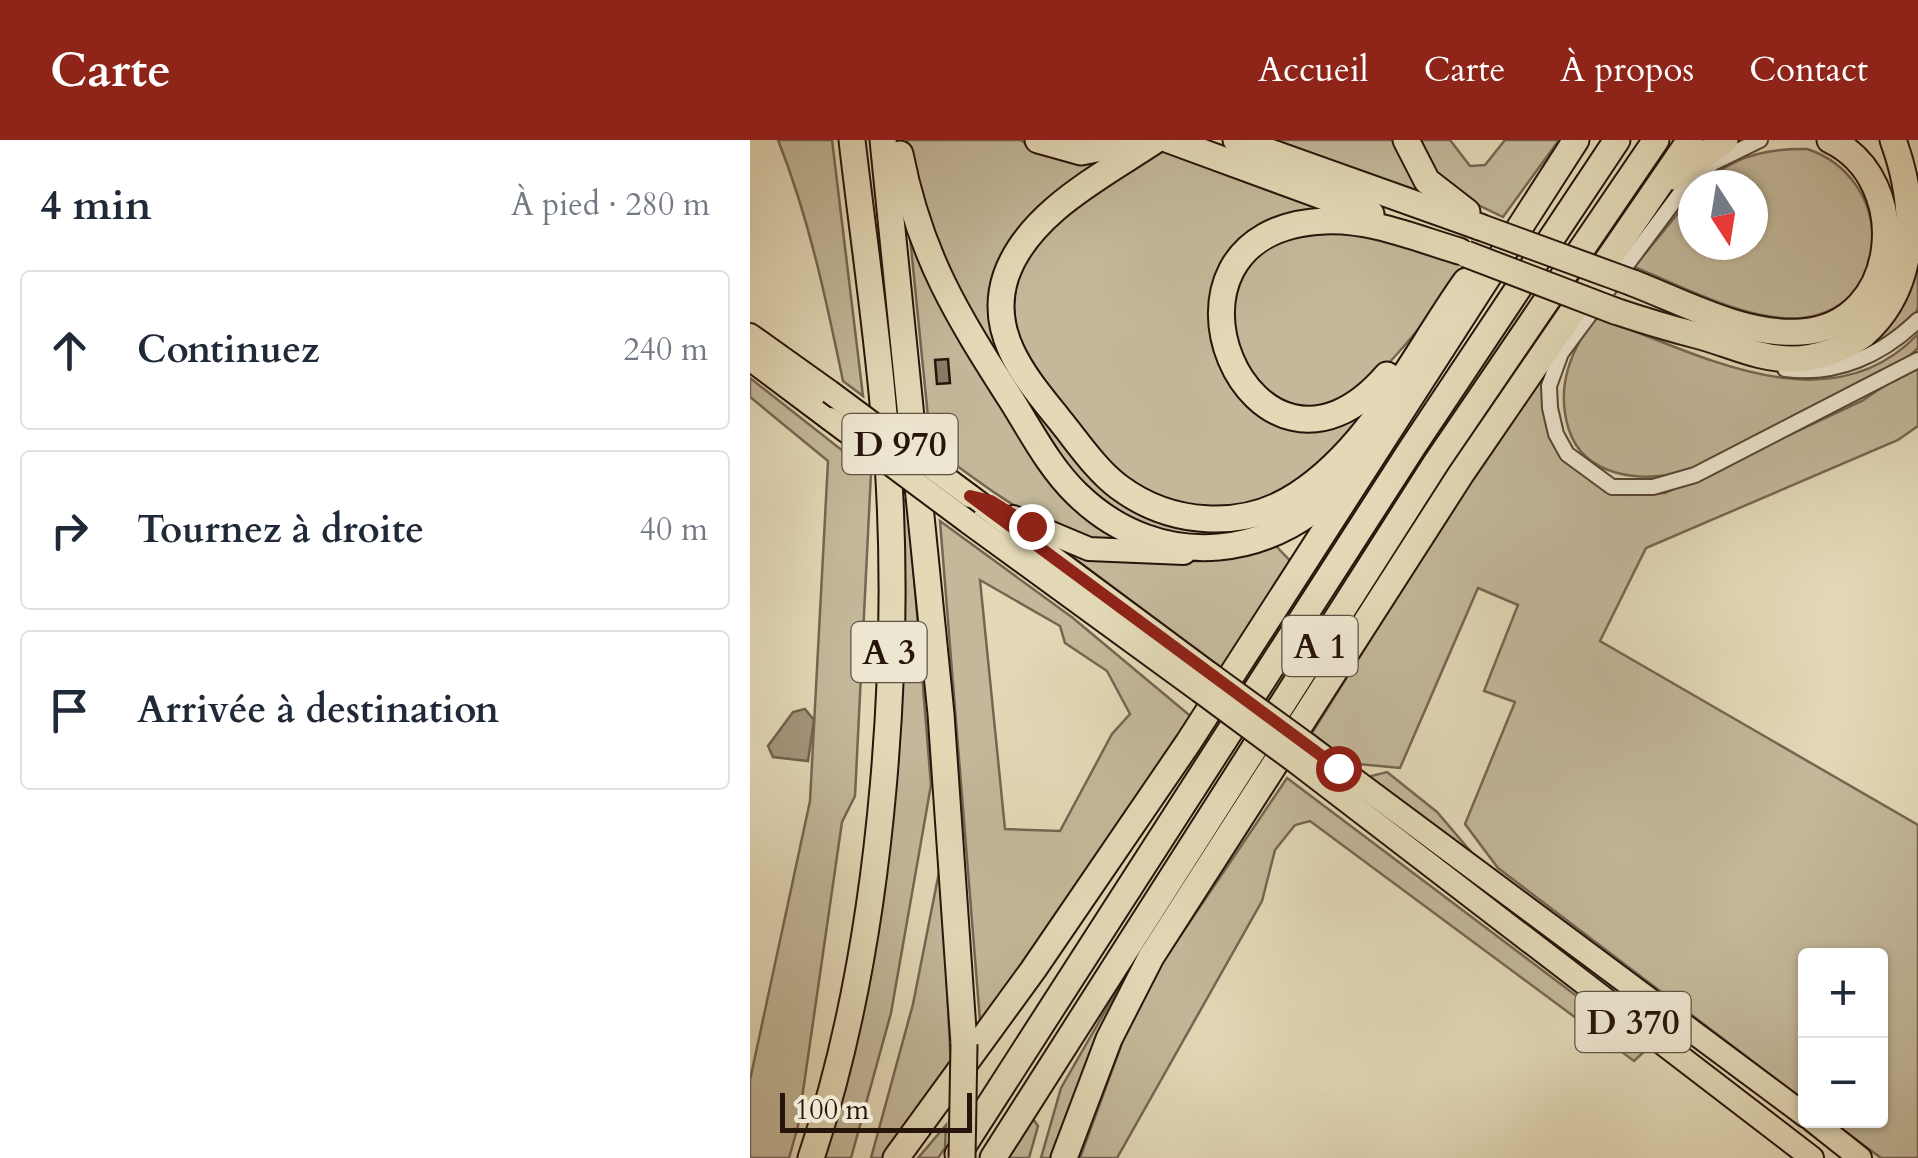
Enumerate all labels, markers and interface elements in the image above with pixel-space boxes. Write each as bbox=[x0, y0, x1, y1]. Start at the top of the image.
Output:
text: Carte bbox=[50, 38, 171, 103]
text: Accueil bbox=[1258, 46, 1369, 94]
text: Carte bbox=[1424, 46, 1505, 94]
text: À propos bbox=[1560, 46, 1694, 94]
text: Contact bbox=[1749, 46, 1868, 94]
north arrow bbox=[1678, 170, 1768, 260]
text: 4 min bbox=[40, 177, 152, 234]
text: À pied · 280 m bbox=[511, 183, 710, 227]
icon: ahead bbox=[42, 323, 97, 378]
text: Continuez bbox=[137, 324, 320, 376]
text: 240 m bbox=[623, 328, 708, 372]
road number: D 970 bbox=[842, 414, 958, 474]
icon: right bbox=[42, 503, 97, 558]
text: Tournez à droite bbox=[137, 504, 424, 556]
route end bbox=[1009, 504, 1055, 550]
text: 40 m bbox=[640, 508, 708, 552]
road number: A 1 bbox=[1282, 616, 1358, 676]
road number: A 3 bbox=[852, 622, 926, 682]
icon: arrive bbox=[42, 683, 97, 738]
text: Arrivée à destination bbox=[137, 684, 499, 736]
route start bbox=[1316, 746, 1362, 792]
map controls bbox=[1798, 948, 1888, 1128]
button: + bbox=[1798, 948, 1888, 1038]
road number: D 370 bbox=[1576, 992, 1690, 1052]
button: − bbox=[1798, 1038, 1888, 1128]
scale bar bbox=[780, 1088, 972, 1132]
text: 100 m bbox=[795, 1091, 869, 1129]

